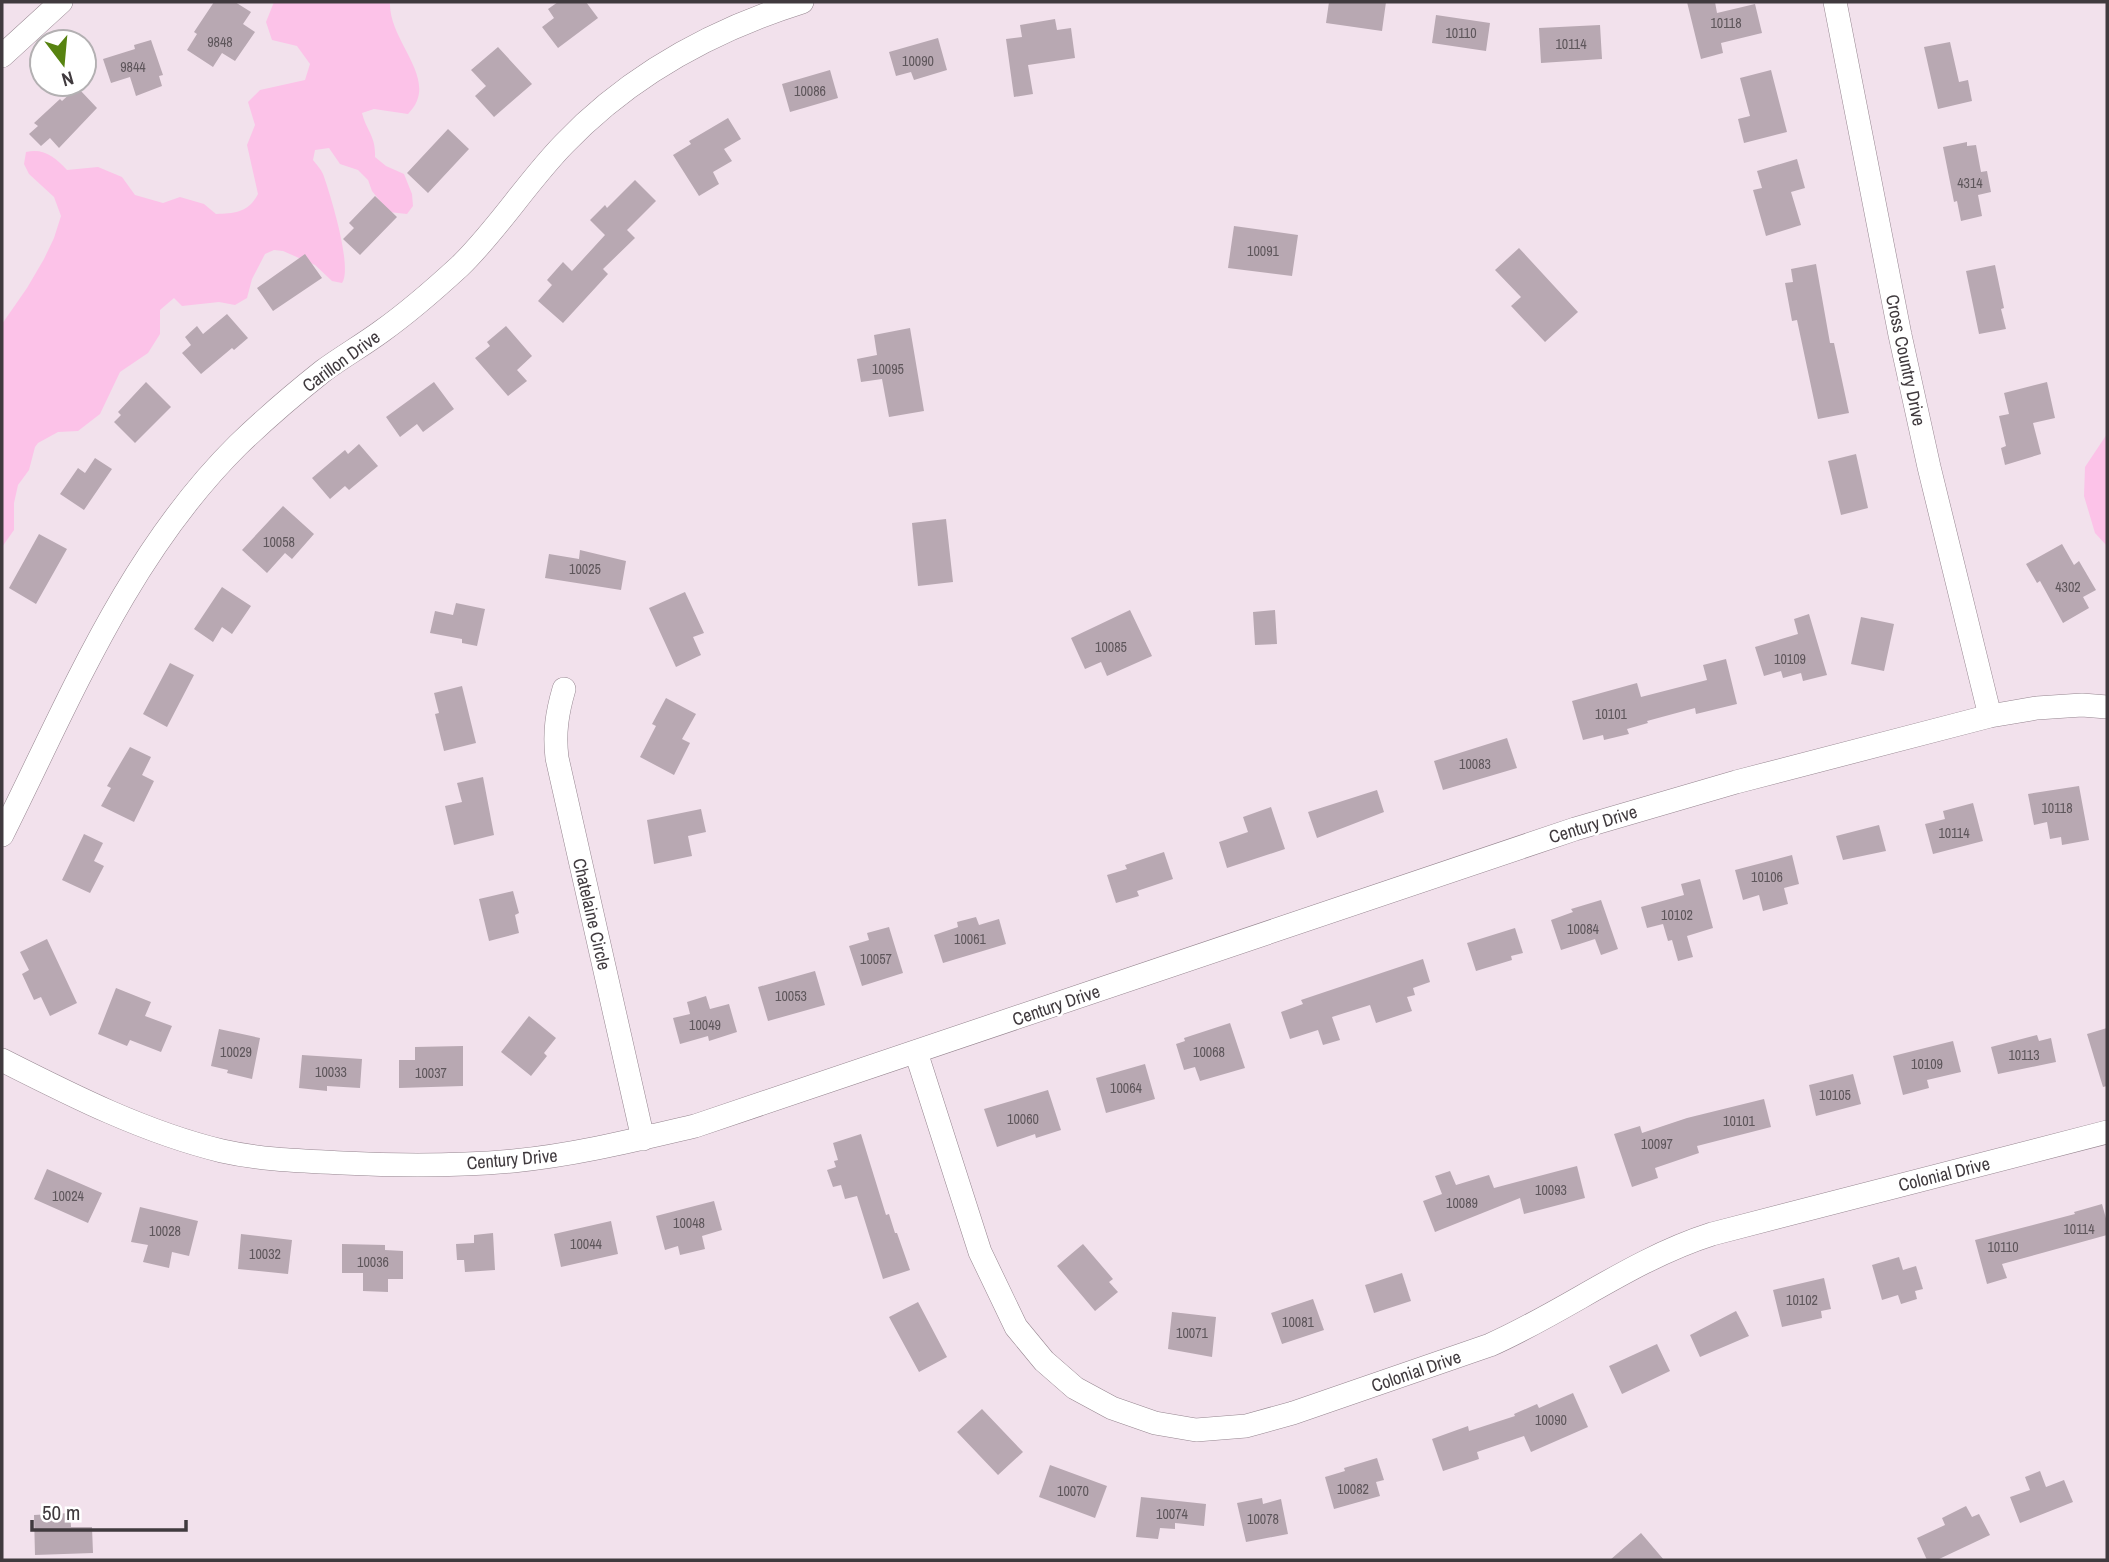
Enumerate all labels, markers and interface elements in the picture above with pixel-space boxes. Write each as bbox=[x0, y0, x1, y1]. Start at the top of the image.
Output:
house number: 10118 bbox=[1710, 14, 1742, 32]
house number: 10110 bbox=[1445, 24, 1477, 42]
north arrow bbox=[28, 28, 98, 98]
house number: 9848 bbox=[207, 33, 233, 51]
house number: 10114 bbox=[1555, 35, 1587, 53]
house number: 10090 bbox=[902, 52, 934, 70]
house number: 9844 bbox=[120, 58, 146, 76]
text: N bbox=[59, 65, 77, 93]
house number: 10086 bbox=[794, 82, 826, 100]
house number: 4314 bbox=[1957, 174, 1983, 192]
house number: 10091 bbox=[1247, 242, 1280, 260]
street label: Cross Country Drive bbox=[1880, 292, 1932, 428]
street label: Carillon Drive bbox=[297, 324, 385, 398]
house number: 10095 bbox=[872, 360, 904, 378]
house number: 10058 bbox=[263, 533, 295, 551]
house number: 10025 bbox=[569, 560, 601, 578]
house number: 4302 bbox=[2055, 578, 2081, 596]
house number: 10085 bbox=[1095, 638, 1127, 656]
house number: 10109 bbox=[1774, 650, 1806, 668]
house number: 10101 bbox=[1595, 705, 1628, 723]
house number: 10083 bbox=[1459, 755, 1491, 773]
street label: Century Drive bbox=[1546, 799, 1640, 849]
house number: 10118 bbox=[2041, 799, 2073, 817]
house number: 10114 bbox=[1938, 824, 1970, 842]
street label: Chatelaine Circle bbox=[567, 856, 617, 972]
house number: 10106 bbox=[1751, 868, 1783, 886]
house number: 10102 bbox=[1661, 906, 1693, 924]
house number: 10084 bbox=[1567, 920, 1600, 938]
house number: 10061 bbox=[954, 930, 987, 948]
house number: 10057 bbox=[860, 950, 892, 968]
street label: Century Drive bbox=[1009, 978, 1103, 1032]
house number: 10053 bbox=[775, 987, 807, 1005]
house number: 10049 bbox=[689, 1016, 721, 1034]
house number: 10029 bbox=[220, 1043, 252, 1061]
house number: 10068 bbox=[1193, 1043, 1225, 1061]
house number: 10113 bbox=[2008, 1046, 2040, 1064]
house number: 10109 bbox=[1911, 1055, 1943, 1073]
house number: 10033 bbox=[315, 1063, 347, 1081]
house number: 10037 bbox=[415, 1064, 447, 1082]
house number: 10064 bbox=[1110, 1079, 1143, 1097]
house number: 10105 bbox=[1819, 1086, 1851, 1104]
house number: 10060 bbox=[1007, 1110, 1039, 1128]
house number: 10101 bbox=[1723, 1112, 1756, 1130]
house number: 10097 bbox=[1641, 1135, 1673, 1153]
street label: Century Drive bbox=[466, 1143, 558, 1175]
street label: Colonial Drive bbox=[1896, 1151, 1992, 1197]
house number: 10093 bbox=[1535, 1181, 1567, 1199]
house number: 10024 bbox=[52, 1187, 85, 1205]
house number: 10089 bbox=[1446, 1194, 1478, 1212]
house number: 10048 bbox=[673, 1214, 705, 1232]
house number: 10114 bbox=[2063, 1220, 2095, 1238]
house number: 10028 bbox=[149, 1222, 181, 1240]
house number: 10044 bbox=[570, 1235, 603, 1253]
house number: 10110 bbox=[1987, 1238, 2019, 1256]
house number: 10032 bbox=[249, 1245, 281, 1263]
house number: 10036 bbox=[357, 1253, 389, 1271]
house number: 10102 bbox=[1786, 1291, 1818, 1309]
house number: 10081 bbox=[1282, 1313, 1315, 1331]
house number: 10071 bbox=[1176, 1324, 1209, 1342]
street label: Colonial Drive bbox=[1368, 1344, 1464, 1398]
house number: 10090 bbox=[1535, 1411, 1567, 1429]
house number: 10082 bbox=[1337, 1480, 1369, 1498]
house number: 10070 bbox=[1057, 1482, 1089, 1500]
scale bar bbox=[32, 1488, 186, 1532]
text: 50 m bbox=[42, 1498, 80, 1527]
house number: 10074 bbox=[1156, 1505, 1189, 1523]
house number: 10078 bbox=[1247, 1510, 1279, 1528]

